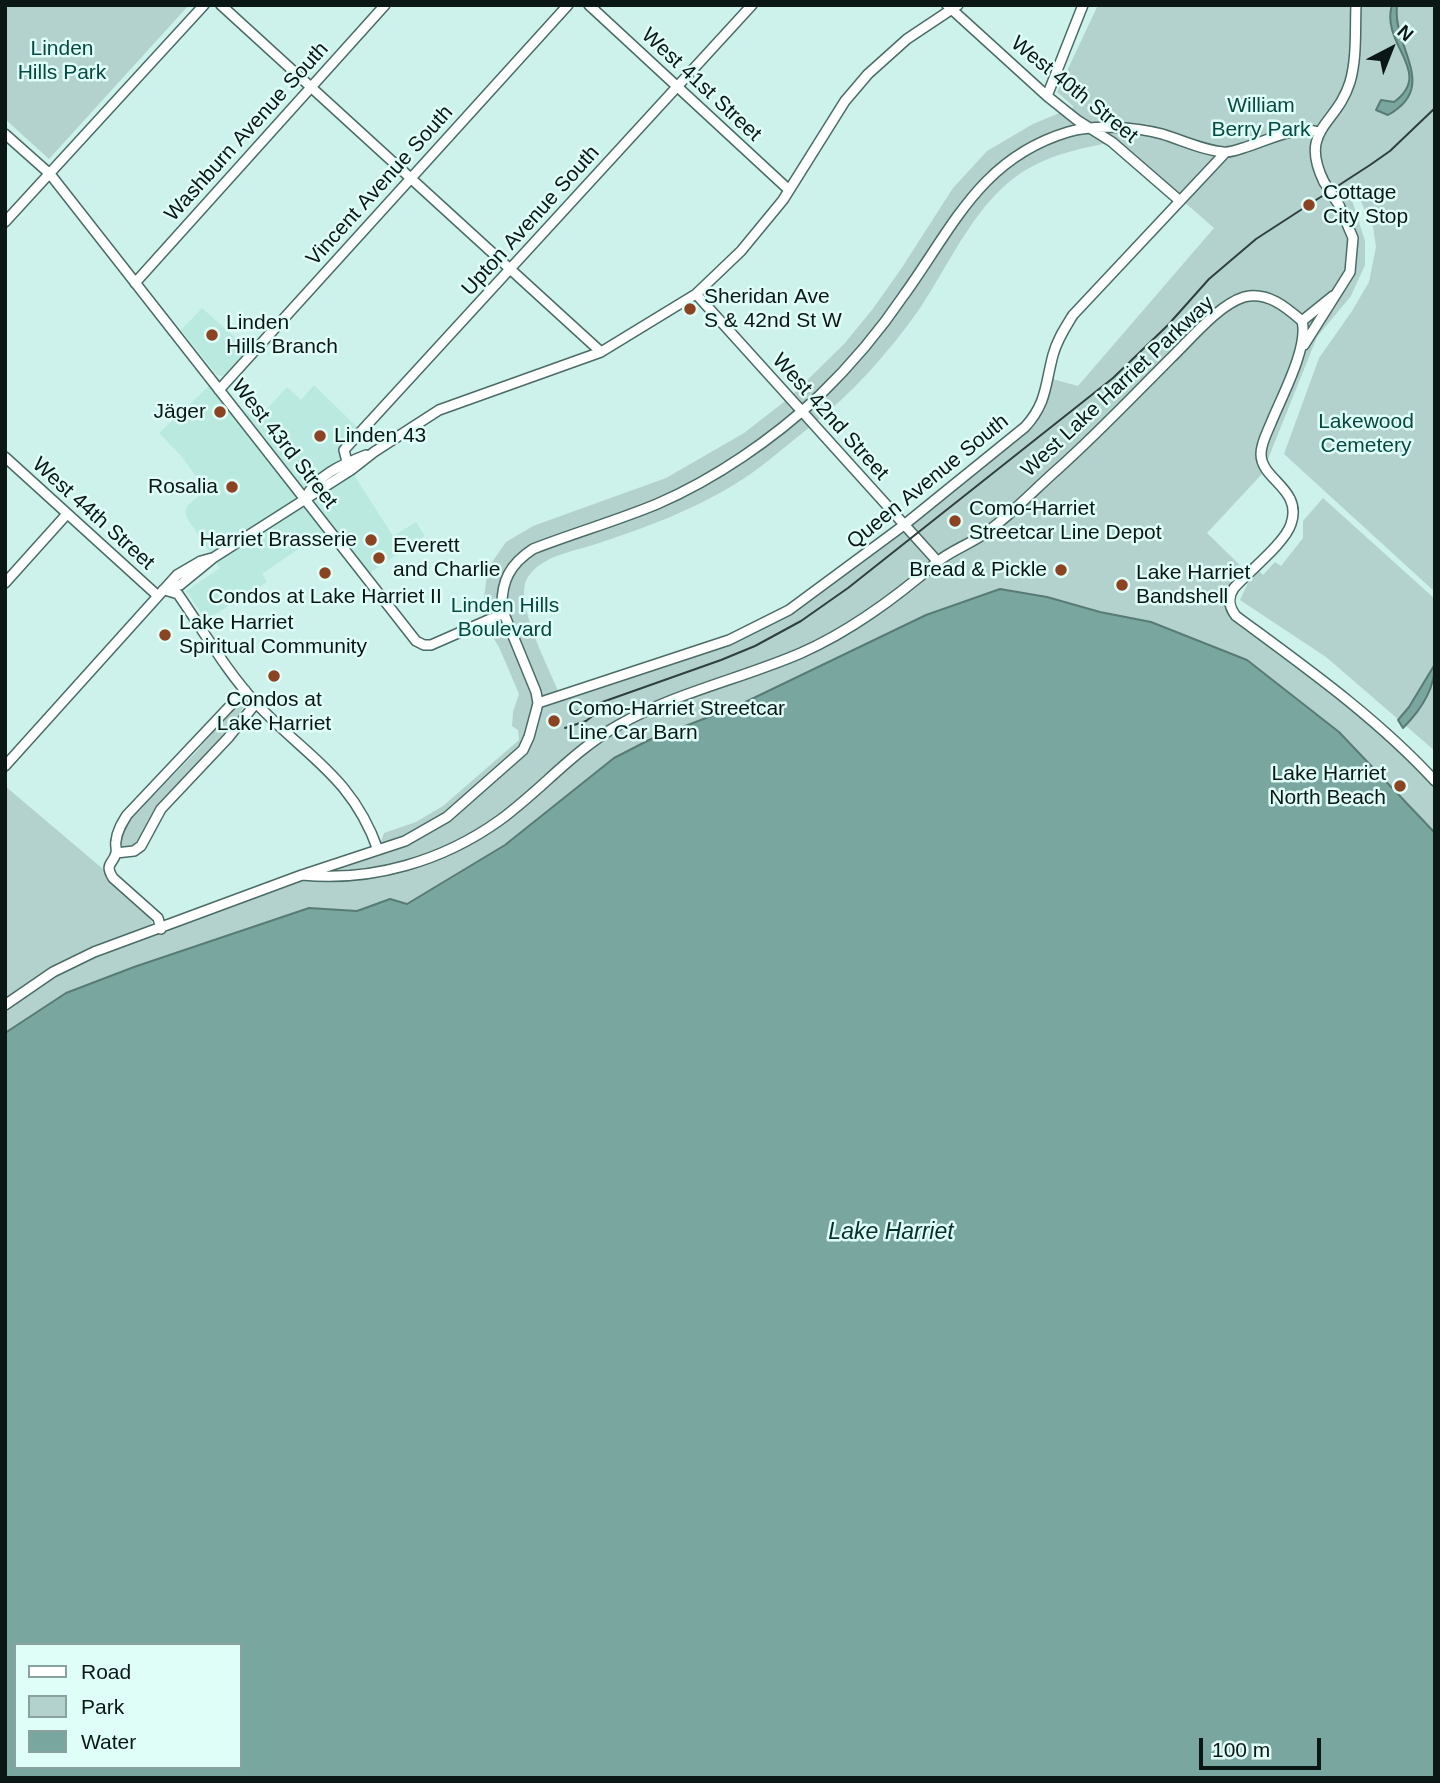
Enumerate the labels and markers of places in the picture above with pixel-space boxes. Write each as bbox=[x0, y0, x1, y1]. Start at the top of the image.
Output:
place label: Cottage City Stop bbox=[1323, 180, 1408, 230]
marker: Cottage City Stop bbox=[1301, 197, 1317, 213]
place label: Sheridan Ave S & 42nd St W bbox=[704, 284, 842, 334]
marker: Sheridan Ave S & 42nd St W bbox=[682, 301, 698, 317]
place label: Linden Hills Branch bbox=[226, 310, 338, 360]
marker: Linden Hills Branch bbox=[204, 327, 220, 343]
place label: Jäger bbox=[153, 399, 206, 425]
marker: Jäger bbox=[212, 404, 228, 420]
place label: Linden 43 bbox=[334, 423, 426, 449]
marker: Linden 43 bbox=[312, 428, 328, 444]
place label: Rosalia bbox=[148, 474, 218, 500]
marker: Rosalia bbox=[224, 479, 240, 495]
place label: Como-Harriet Streetcar Line Depot bbox=[969, 496, 1162, 546]
marker: Como-Harriet Streetcar Line Depot bbox=[947, 513, 963, 529]
place label: Harriet Brasserie bbox=[199, 527, 357, 553]
marker: Harriet Brasserie bbox=[363, 532, 379, 548]
place label: Everett and Charlie bbox=[393, 533, 500, 583]
marker: Everett and Charlie bbox=[371, 550, 387, 566]
place label: Bread & Pickle bbox=[909, 557, 1047, 583]
place label: Lake Harriet Bandshell bbox=[1136, 560, 1250, 610]
marker: Bread & Pickle bbox=[1053, 562, 1069, 578]
marker: Condos at Lake Harriet II bbox=[317, 565, 333, 581]
marker: Lake Harriet Bandshell bbox=[1114, 577, 1130, 593]
place label: Condos at Lake Harriet II bbox=[208, 584, 442, 610]
place label: Lake Harriet Spiritual Community bbox=[179, 610, 367, 660]
marker: Lake Harriet Spiritual Community bbox=[157, 627, 173, 643]
marker: Condos at Lake Harriet bbox=[266, 668, 282, 684]
place label: Condos at Lake Harriet bbox=[217, 687, 331, 737]
place label: Como-Harriet Streetcar Line Car Barn bbox=[568, 696, 785, 746]
marker: Como-Harriet Streetcar Line Car Barn bbox=[546, 713, 562, 729]
place label: Lake Harriet North Beach bbox=[1269, 761, 1386, 811]
marker: Lake Harriet North Beach bbox=[1392, 778, 1408, 794]

